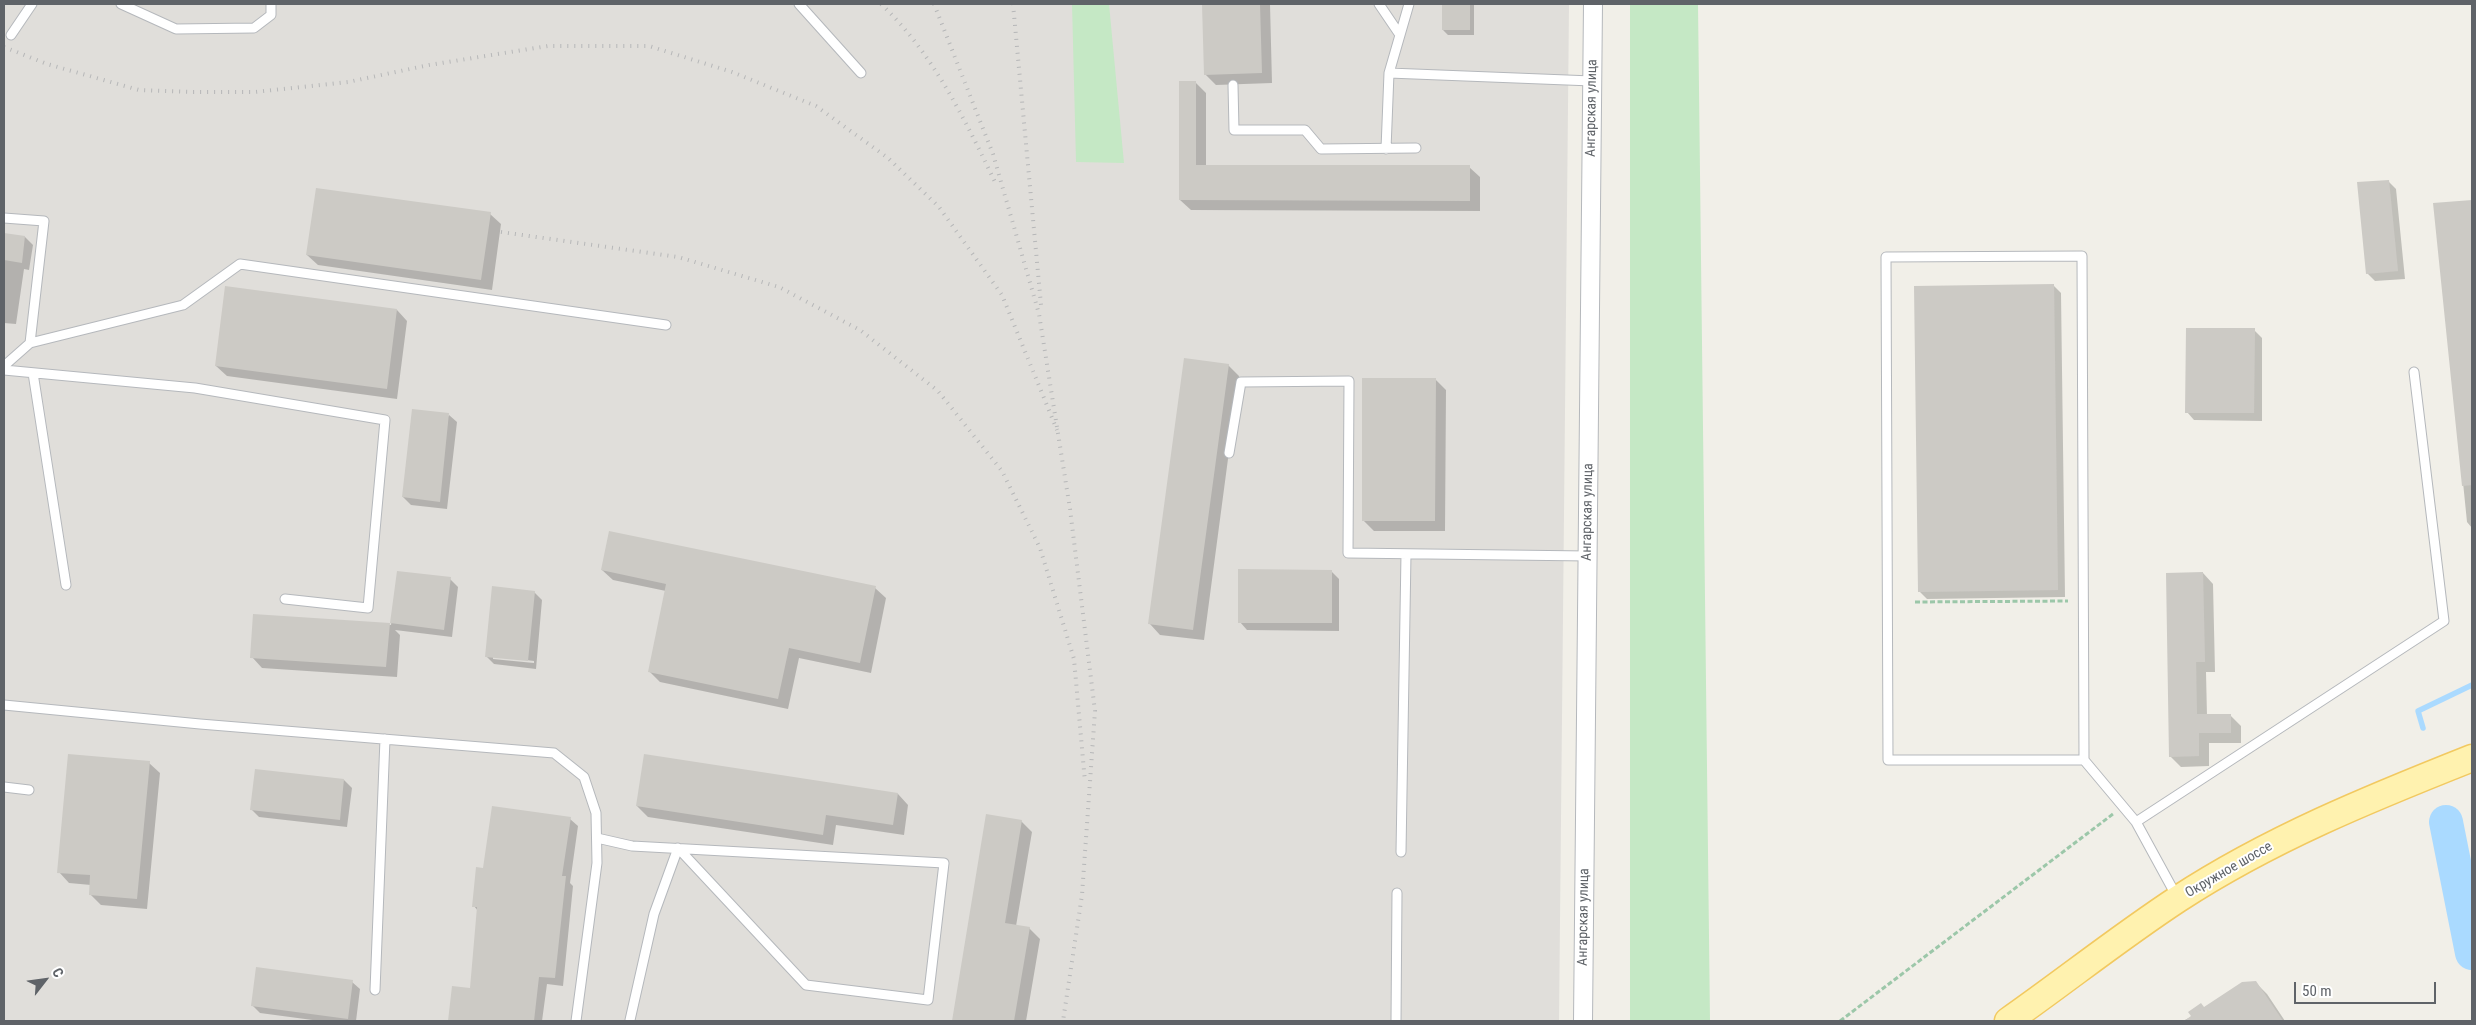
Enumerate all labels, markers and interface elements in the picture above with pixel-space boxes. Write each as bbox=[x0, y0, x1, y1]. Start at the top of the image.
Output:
street label: Ангарская улица bbox=[1583, 59, 1601, 157]
street label: Ангарская улица bbox=[1579, 463, 1597, 561]
street label: Окружное шоссе bbox=[2183, 838, 2275, 902]
street label: Ангарская улица bbox=[1575, 868, 1593, 966]
north arrow bbox=[20, 955, 70, 1005]
text: С bbox=[49, 965, 67, 980]
scale bar bbox=[2296, 972, 2438, 1004]
text: 50 m bbox=[2302, 982, 2332, 1000]

